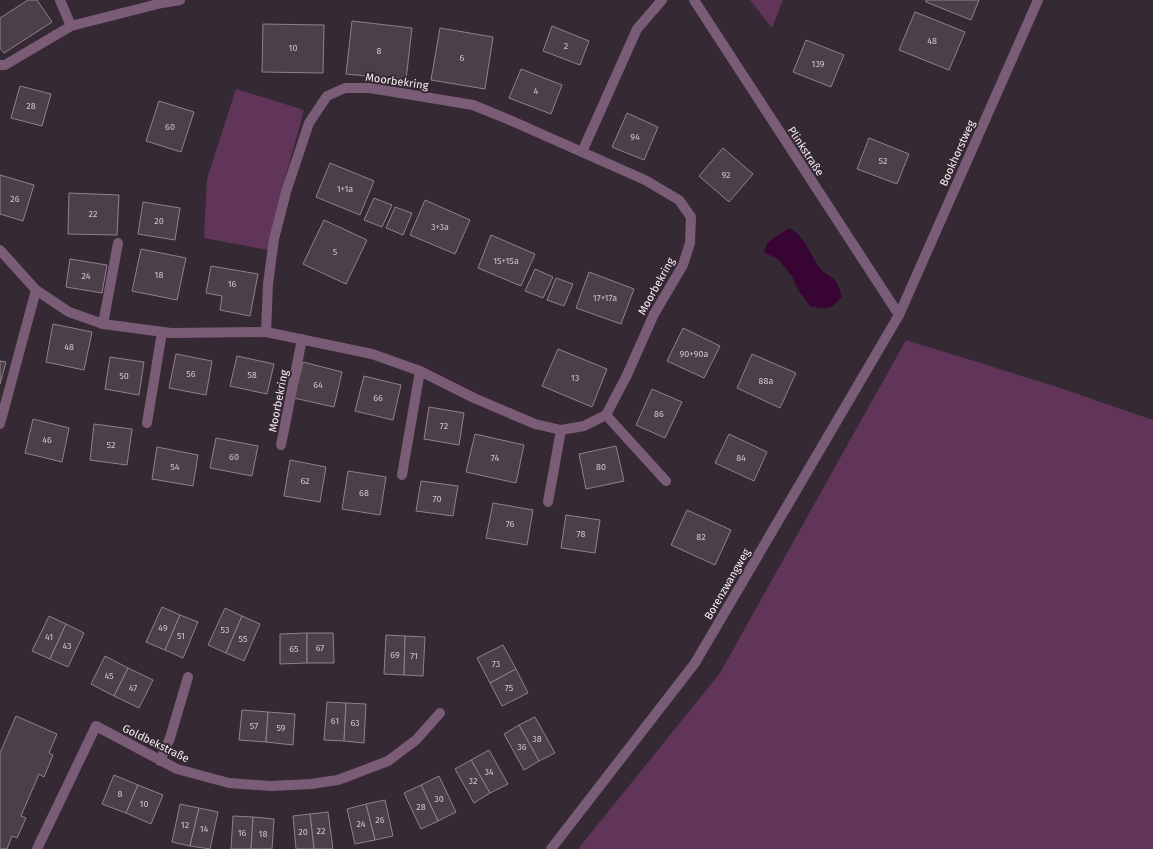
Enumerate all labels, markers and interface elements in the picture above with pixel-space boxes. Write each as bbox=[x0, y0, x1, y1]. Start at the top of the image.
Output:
house number: 48 bbox=[927, 36, 937, 46]
house number: 2 bbox=[564, 41, 568, 51]
house number: 10 bbox=[289, 43, 297, 53]
house number: 8 bbox=[377, 46, 382, 56]
house number: 6 bbox=[460, 53, 465, 63]
house number: 139 bbox=[811, 59, 825, 69]
street label: Moorbekring bbox=[365, 71, 429, 92]
house number: 4 bbox=[534, 86, 539, 96]
house number: 28 bbox=[26, 101, 36, 111]
street label: Bookhorstweg bbox=[937, 118, 978, 188]
house number: 60 bbox=[165, 122, 175, 132]
street label: Plinkstraße bbox=[785, 124, 826, 178]
house number: 94 bbox=[630, 132, 640, 142]
house number: 52 bbox=[879, 156, 887, 166]
house number: 92 bbox=[722, 170, 730, 180]
house number: 1+1a bbox=[337, 184, 353, 194]
house number: 26 bbox=[10, 194, 20, 204]
house number: 22 bbox=[89, 209, 97, 219]
house number: 20 bbox=[154, 216, 164, 226]
house number: 3+3a bbox=[431, 222, 449, 232]
house number: 5 bbox=[333, 247, 338, 257]
street label: Moorbekring bbox=[635, 255, 678, 317]
house number: 15+15a bbox=[493, 256, 519, 266]
house number: 18 bbox=[155, 270, 163, 280]
house number: 24 bbox=[81, 271, 91, 281]
house number: 16 bbox=[228, 279, 237, 289]
house number: 17+17a bbox=[593, 293, 617, 303]
house number: 48 bbox=[64, 342, 74, 352]
house number: 90+90a bbox=[680, 349, 708, 359]
street label: Moorbekring bbox=[266, 368, 291, 433]
house number: 56 bbox=[186, 369, 196, 379]
house number: 58 bbox=[247, 370, 257, 380]
house number: 50 bbox=[119, 371, 129, 381]
house number: 13 bbox=[571, 373, 579, 383]
house number: 88a bbox=[759, 376, 774, 386]
house number: 64 bbox=[313, 380, 323, 390]
house number: 66 bbox=[373, 393, 383, 403]
house number: 86 bbox=[654, 409, 664, 419]
house number: 72 bbox=[440, 421, 448, 431]
house number: 46 bbox=[42, 435, 52, 445]
house number: 52 bbox=[107, 440, 115, 450]
house number: 60 bbox=[229, 452, 239, 462]
house number: 74 bbox=[491, 453, 499, 463]
house number: 84 bbox=[736, 453, 746, 463]
house number: 54 bbox=[170, 462, 180, 472]
house number: 80 bbox=[596, 462, 606, 472]
house number: 62 bbox=[300, 476, 310, 486]
house number: 68 bbox=[359, 488, 369, 498]
house number: 70 bbox=[433, 494, 441, 504]
house number: 76 bbox=[506, 519, 514, 529]
house number: 78 bbox=[577, 529, 585, 539]
house number: 82 bbox=[696, 532, 706, 542]
street label: Borenzwangweg bbox=[702, 546, 753, 622]
house number: 49 bbox=[158, 623, 168, 633]
house number: 53 bbox=[221, 625, 229, 635]
house number: 51 bbox=[177, 631, 185, 641]
house number: 41 bbox=[45, 632, 53, 642]
house number: 55 bbox=[239, 634, 248, 644]
house number: 43 bbox=[62, 641, 72, 651]
house number: 67 bbox=[316, 643, 324, 653]
house number: 65 bbox=[289, 644, 299, 654]
house number: 69 bbox=[390, 650, 400, 660]
house number: 71 bbox=[410, 651, 418, 661]
house number: 73 bbox=[492, 659, 500, 669]
house number: 45 bbox=[104, 671, 114, 681]
house number: 47 bbox=[129, 683, 137, 693]
house number: 75 bbox=[505, 683, 514, 693]
house number: 61 bbox=[331, 716, 339, 726]
house number: 63 bbox=[350, 718, 360, 728]
house number: 57 bbox=[250, 721, 258, 731]
street label: Goldbekstraße bbox=[120, 722, 191, 765]
house number: 59 bbox=[276, 723, 286, 733]
house number: 38 bbox=[532, 734, 542, 744]
house number: 36 bbox=[517, 742, 527, 752]
house number: 34 bbox=[484, 767, 494, 777]
house number: 32 bbox=[469, 776, 477, 786]
house number: 8 bbox=[118, 789, 123, 799]
house number: 30 bbox=[434, 794, 444, 804]
house number: 10 bbox=[140, 799, 148, 809]
house number: 28 bbox=[416, 802, 426, 812]
house number: 26 bbox=[375, 815, 385, 825]
house number: 24 bbox=[356, 819, 366, 829]
house number: 12 bbox=[181, 820, 189, 830]
house number: 14 bbox=[200, 824, 209, 834]
house number: 22 bbox=[317, 826, 325, 836]
house number: 20 bbox=[298, 827, 308, 837]
house number: 16 bbox=[238, 828, 247, 838]
house number: 18 bbox=[259, 829, 267, 839]

